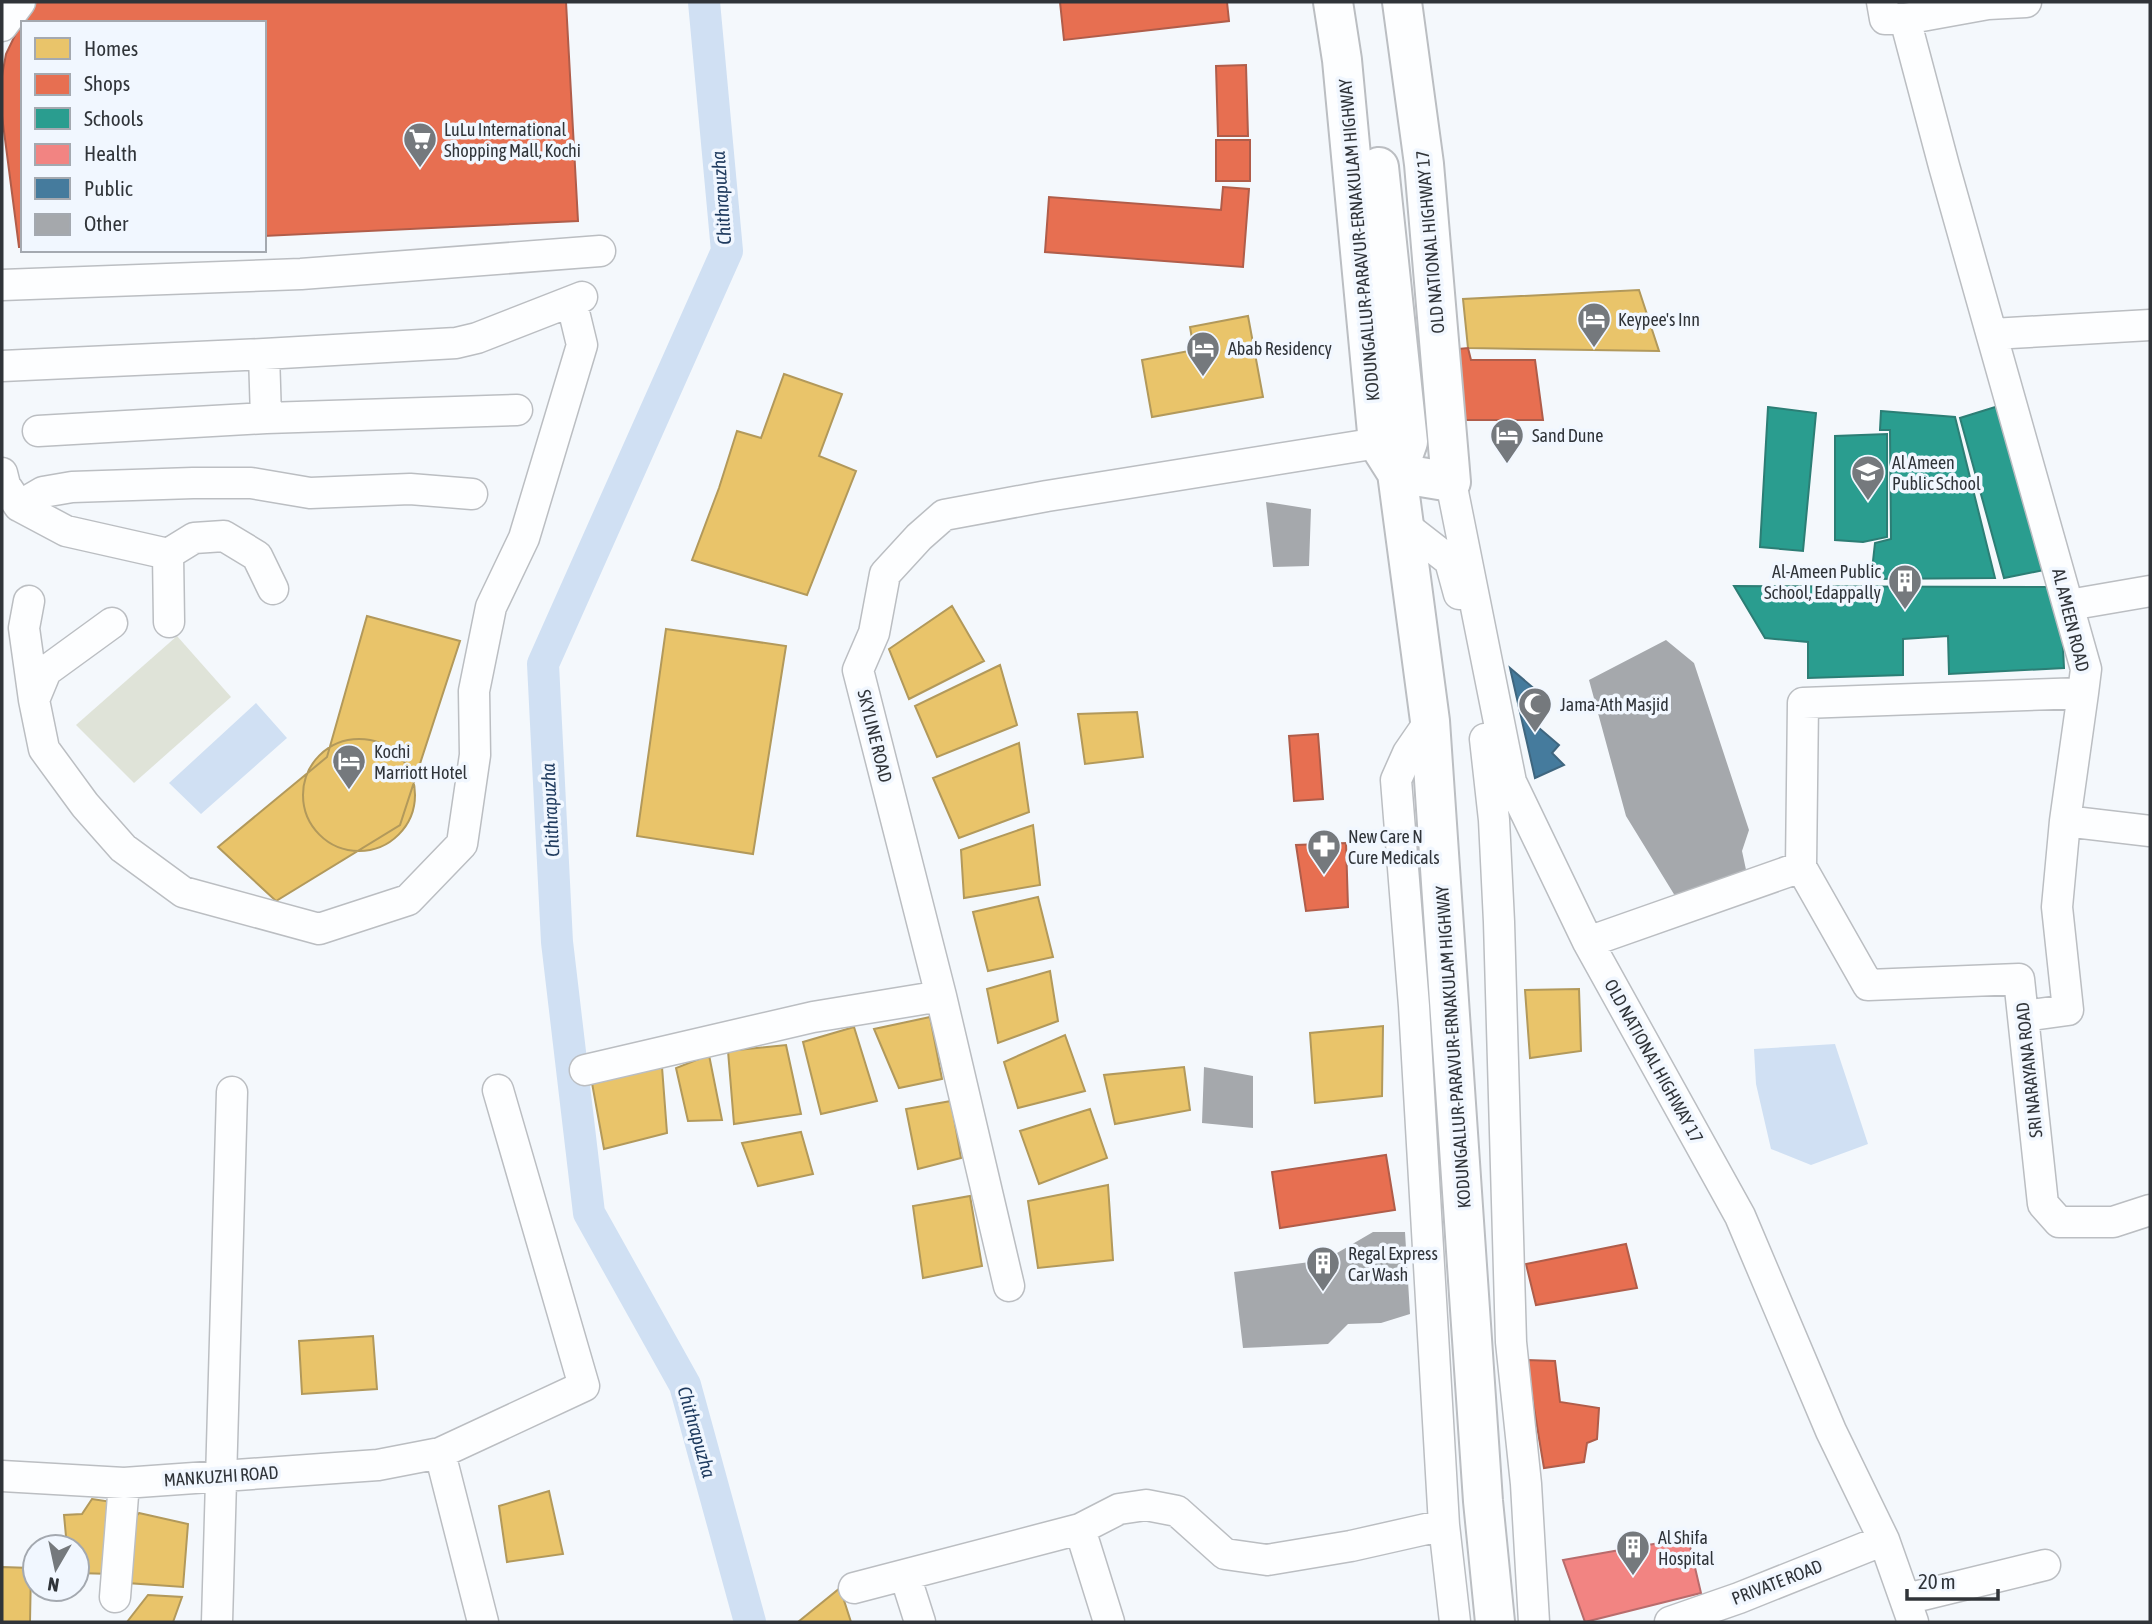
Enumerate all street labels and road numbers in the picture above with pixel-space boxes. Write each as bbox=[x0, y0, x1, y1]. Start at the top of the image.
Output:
street label: KODUNGALLUR-PARAVUR-ERNAKULAM HIGHWAY bbox=[1334, 78, 1384, 402]
street label: OLD NATIONAL HIGHWAY 17 bbox=[1412, 150, 1448, 334]
street label: AL AMEEN ROAD bbox=[2048, 566, 2094, 674]
street label: SKYLINE ROAD bbox=[853, 687, 897, 785]
street label: KODUNGALLUR-PARAVUR-ERNAKULAM HIGHWAY bbox=[1431, 885, 1475, 1209]
street label: OLD NATIONAL HIGHWAY 17 bbox=[1600, 976, 1708, 1146]
street label: SRI NARAYANA ROAD bbox=[2011, 1001, 2047, 1139]
street label: MANKUZHI ROAD bbox=[163, 1462, 279, 1490]
street label: PRIVATE ROAD bbox=[1729, 1555, 1825, 1609]

